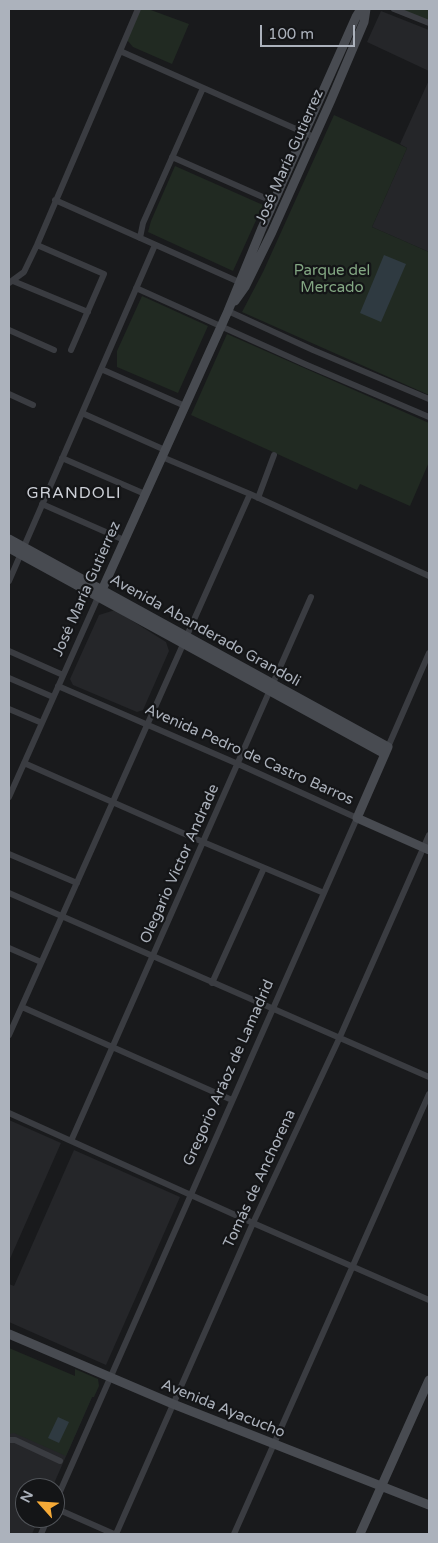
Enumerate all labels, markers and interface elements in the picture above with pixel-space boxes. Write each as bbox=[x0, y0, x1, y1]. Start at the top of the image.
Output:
scale bar bbox=[263, 15, 358, 47]
text: 100 m bbox=[268, 25, 314, 43]
street label: José María Gutierrez bbox=[252, 87, 328, 227]
park label: Parque del Mercado bbox=[294, 262, 370, 297]
district label: GRANDOLI bbox=[25, 484, 123, 504]
street label: José María Gutierrez bbox=[49, 519, 125, 659]
street label: Avenida Abanderado Grandoli bbox=[107, 571, 303, 691]
street label: Avenida Pedro de Castro Barros bbox=[142, 701, 356, 809]
street label: Olegario Victor Andrade bbox=[137, 781, 223, 947]
street label: Gregorio Aráoz de Lamadrid bbox=[180, 977, 278, 1169]
street label: Tomás de Anchorena bbox=[220, 1107, 300, 1251]
street label: Avenida Ayacucho bbox=[158, 1376, 288, 1442]
north arrow bbox=[15, 1478, 65, 1528]
text: N bbox=[17, 1488, 37, 1505]

